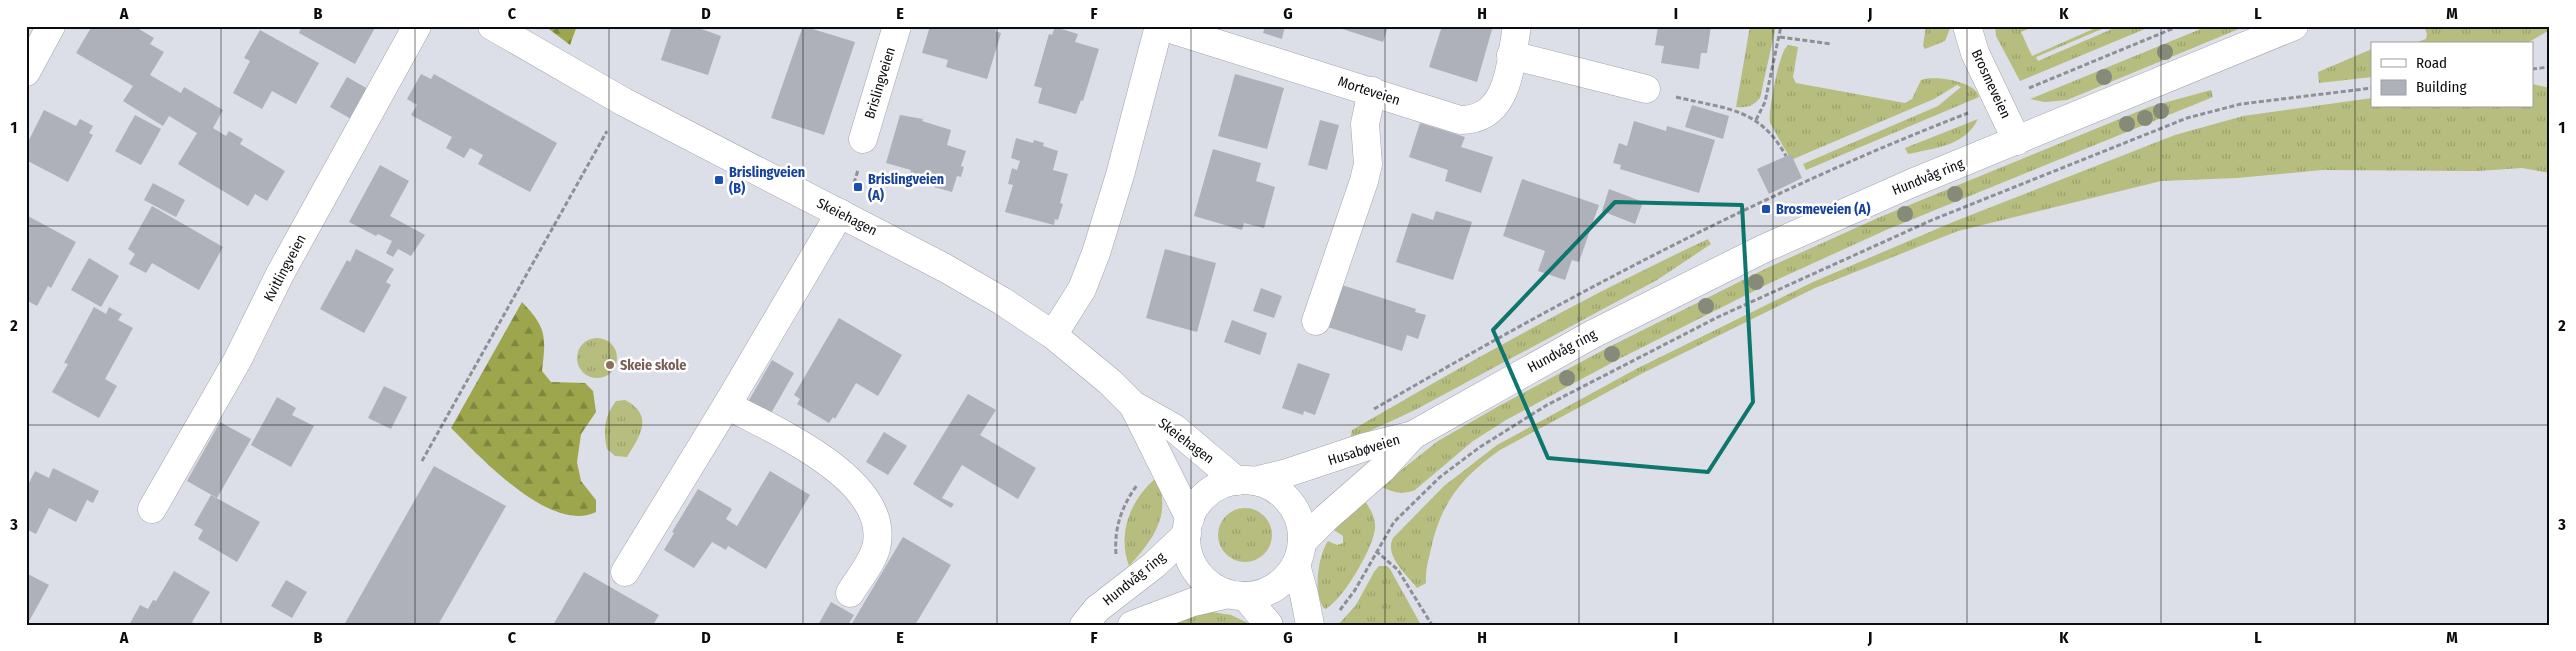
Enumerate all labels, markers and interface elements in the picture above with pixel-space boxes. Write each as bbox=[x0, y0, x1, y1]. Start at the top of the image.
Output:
text: A bbox=[119, 4, 129, 23]
text: B bbox=[314, 4, 323, 23]
text: C bbox=[508, 4, 517, 23]
text: D bbox=[701, 4, 711, 23]
text: E bbox=[896, 4, 904, 23]
text: F bbox=[1090, 4, 1098, 23]
text: G bbox=[1283, 4, 1293, 23]
text: H bbox=[1477, 4, 1487, 23]
text: I bbox=[1674, 4, 1678, 23]
text: J bbox=[1867, 4, 1872, 23]
text: K bbox=[2059, 4, 2069, 23]
text: L bbox=[2254, 4, 2262, 23]
text: M bbox=[2446, 4, 2458, 23]
legend bbox=[2371, 42, 2534, 108]
street label: Brislingveien bbox=[861, 45, 899, 121]
street label: Brosmeveien bbox=[1968, 47, 2014, 121]
text: Road bbox=[2416, 54, 2447, 72]
street label: Morteveien bbox=[1336, 73, 1402, 109]
text: Building bbox=[2416, 78, 2467, 96]
text: 1 bbox=[11, 118, 17, 137]
text: 1 bbox=[2559, 118, 2565, 137]
street label: Hundvåg ring bbox=[1890, 155, 1967, 199]
place label: Brislingveien (B) bbox=[729, 164, 805, 197]
place label: Brislingveien (A) bbox=[868, 171, 944, 204]
marker: Brislingveien (B) bbox=[713, 174, 725, 186]
marker: Brislingveien (A) bbox=[852, 181, 864, 193]
street label: Skeiehagen bbox=[814, 195, 880, 239]
place label: Brosmeveien (A) bbox=[1776, 201, 1870, 218]
marker: Brosmeveien (A) bbox=[1760, 203, 1772, 215]
street label: Kvitlingveien bbox=[260, 232, 310, 304]
text: 2 bbox=[9, 316, 18, 335]
text: 2 bbox=[2557, 316, 2566, 335]
street label: Hundvåg ring bbox=[1525, 326, 1600, 376]
place label: Skeie skole bbox=[620, 357, 686, 374]
marker: Skeie skole bbox=[604, 359, 616, 371]
street label: Skeiehagen bbox=[1155, 415, 1217, 467]
street label: Husabøveien bbox=[1326, 431, 1402, 469]
text: 3 bbox=[9, 515, 18, 534]
text: 3 bbox=[2557, 515, 2566, 534]
street label: Hundvåg ring bbox=[1099, 548, 1169, 609]
text: A bbox=[119, 628, 129, 647]
text: B bbox=[314, 628, 323, 647]
text: C bbox=[508, 628, 517, 647]
text: D bbox=[701, 628, 711, 647]
text: E bbox=[896, 628, 904, 647]
text: F bbox=[1090, 628, 1098, 647]
text: G bbox=[1283, 628, 1293, 647]
text: H bbox=[1477, 628, 1487, 647]
text: I bbox=[1674, 628, 1678, 647]
text: J bbox=[1867, 628, 1872, 647]
text: K bbox=[2059, 628, 2069, 647]
text: L bbox=[2254, 628, 2262, 647]
text: M bbox=[2446, 628, 2458, 647]

